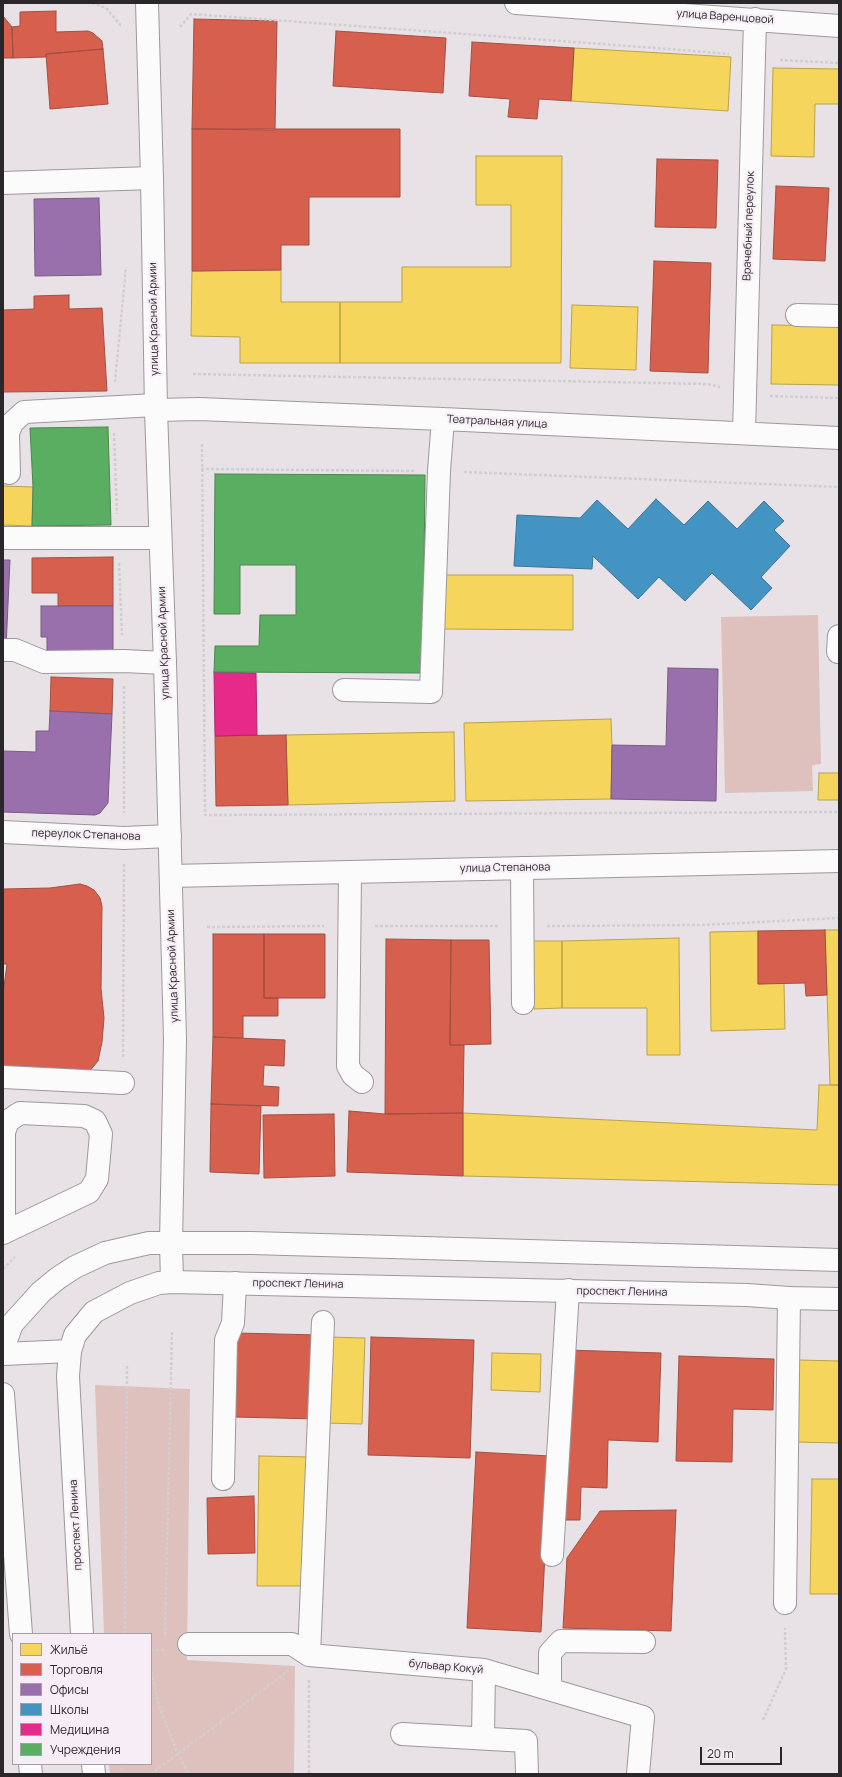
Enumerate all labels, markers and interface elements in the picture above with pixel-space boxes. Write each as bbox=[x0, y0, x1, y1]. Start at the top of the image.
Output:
street label: улица Варенцовой bbox=[676, 7, 774, 27]
street label: Врачебный переулок bbox=[740, 171, 758, 281]
street label: улица Красной Армии bbox=[146, 262, 162, 376]
street label: Театральная улица bbox=[447, 413, 547, 431]
street label: улица Красной Армии bbox=[155, 586, 173, 700]
street label: переулок Степанова bbox=[31, 827, 141, 843]
street label: улица Степанова bbox=[460, 861, 550, 875]
street label: улица Красной Армии bbox=[164, 909, 182, 1023]
street label: проспект Ленина bbox=[253, 1277, 343, 1291]
street label: проспект Ленина bbox=[577, 1285, 667, 1299]
street label: проспект Ленина bbox=[67, 1479, 85, 1571]
legend bbox=[12, 1633, 152, 1765]
text: Жильё bbox=[50, 1641, 88, 1658]
street label: бульвар Кокуй bbox=[408, 1657, 484, 1677]
text: Торговля bbox=[50, 1661, 103, 1678]
text: Офисы bbox=[50, 1681, 89, 1698]
text: Школы bbox=[50, 1701, 89, 1718]
text: Медицина bbox=[50, 1721, 109, 1738]
scale bar bbox=[702, 1739, 784, 1765]
text: Учреждения bbox=[50, 1741, 121, 1758]
text: 20 m bbox=[707, 1745, 734, 1762]

